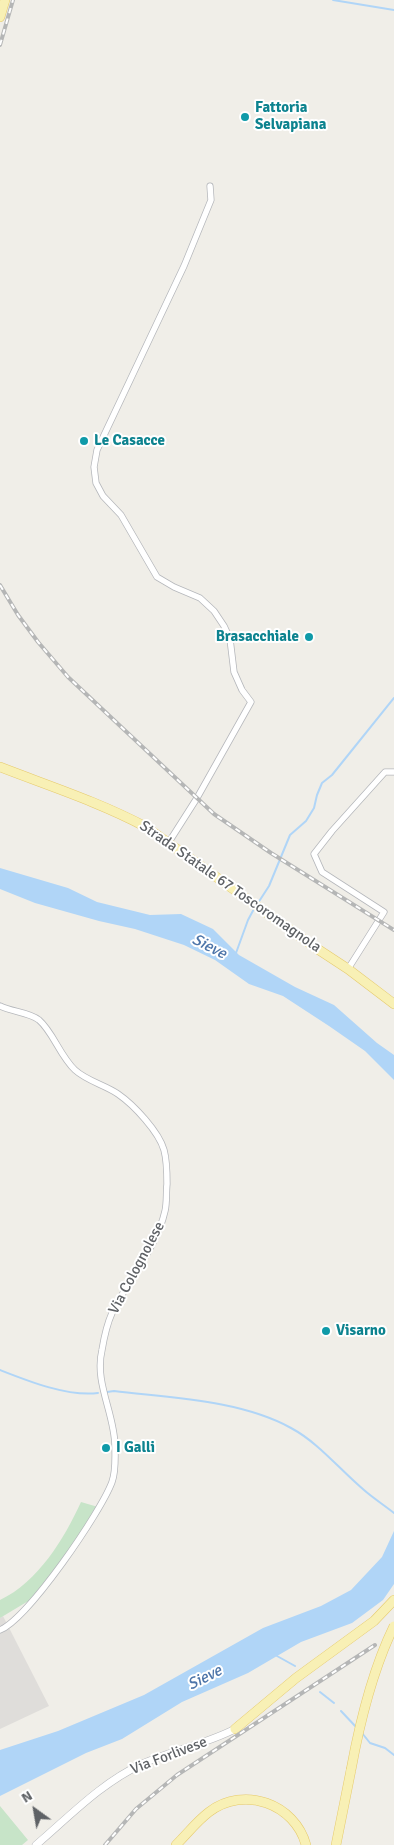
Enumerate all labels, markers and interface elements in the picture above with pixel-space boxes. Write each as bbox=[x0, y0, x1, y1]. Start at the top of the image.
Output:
place label: Fattoria Selvapiana bbox=[255, 99, 326, 134]
marker: Fattoria Selvapiana bbox=[239, 111, 251, 123]
place label: Le Casacce bbox=[94, 432, 165, 450]
marker: Le Casacce bbox=[78, 435, 90, 447]
place label: Brasacchiale bbox=[216, 628, 299, 646]
marker: Brasacchiale bbox=[303, 631, 315, 643]
street label: Strada Statale 67 Toscoromagnola bbox=[136, 817, 324, 957]
water label: Sieve bbox=[189, 930, 229, 964]
street label: Via Colognolese bbox=[105, 1219, 169, 1317]
place label: Visarno bbox=[336, 1322, 386, 1340]
marker: Visarno bbox=[320, 1325, 332, 1337]
place label: I Galli bbox=[116, 1439, 155, 1457]
marker: I Galli bbox=[100, 1442, 112, 1454]
water label: Sieve bbox=[185, 1661, 225, 1695]
street label: Via Forlivese bbox=[128, 1733, 210, 1779]
north arrow bbox=[10, 1785, 60, 1835]
text: N bbox=[18, 1787, 35, 1807]

